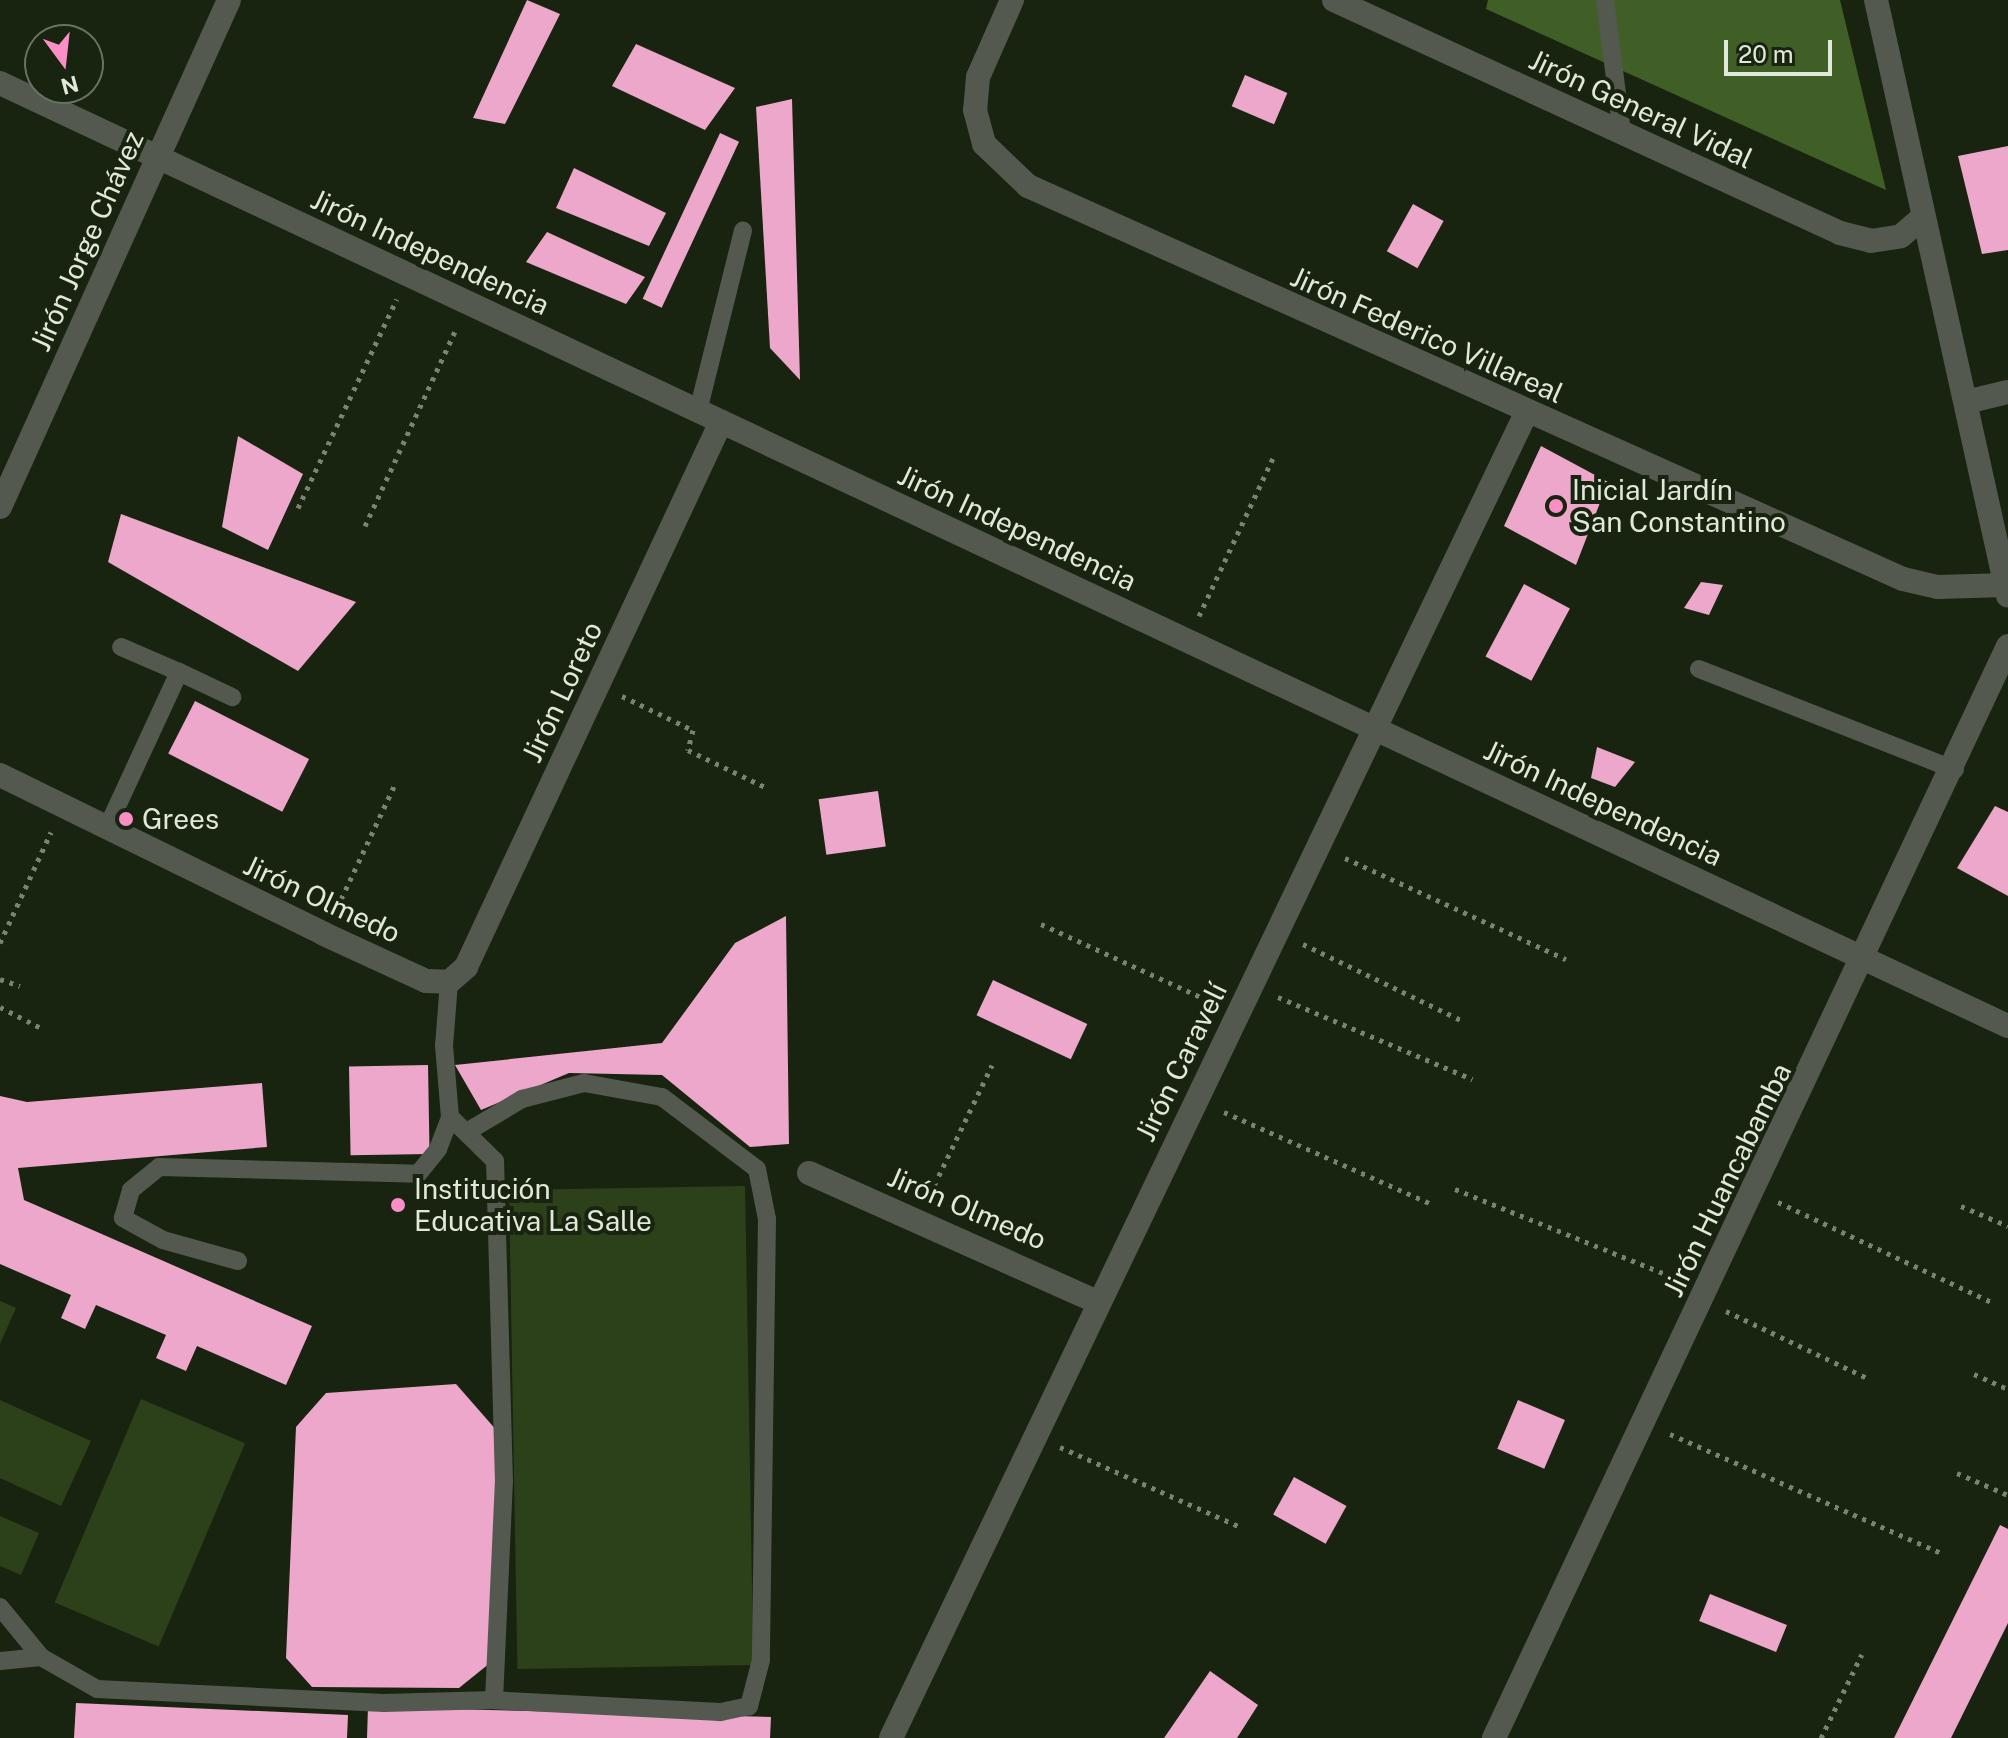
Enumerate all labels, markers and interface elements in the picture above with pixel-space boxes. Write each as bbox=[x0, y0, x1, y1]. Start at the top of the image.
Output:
north arrow bbox=[24, 24, 104, 104]
scale bar bbox=[1728, 24, 1836, 74]
text: 20 m bbox=[1738, 40, 1794, 68]
street label: Jirón General Vidal bbox=[1524, 42, 1758, 176]
text: N bbox=[58, 70, 81, 100]
street label: Jirón Jorge Chávez bbox=[23, 126, 151, 356]
street label: Jirón Independencia bbox=[306, 182, 554, 322]
street label: Jirón Federico Villareal bbox=[1285, 259, 1569, 411]
street label: Jirón Independencia bbox=[893, 458, 1141, 598]
place label: Inicial Jardín San Constantino bbox=[1572, 473, 1786, 539]
marker: Inicial Jardín San Constantino bbox=[1547, 497, 1565, 515]
street label: Jirón Loreto bbox=[515, 616, 609, 768]
street label: Jirón Independencia bbox=[1479, 733, 1727, 873]
place label: Grees bbox=[142, 802, 219, 836]
marker: Grees bbox=[117, 810, 135, 828]
street label: Jirón Olmedo bbox=[238, 848, 406, 950]
street label: Jirón Caravelí bbox=[1128, 977, 1234, 1147]
street label: Jirón Huancabamba bbox=[1656, 1058, 1798, 1302]
street label: Jirón Olmedo bbox=[883, 1160, 1051, 1256]
place label: Institución Educativa La Salle bbox=[414, 1172, 652, 1238]
marker: Institución Educativa La Salle bbox=[389, 1196, 407, 1214]

